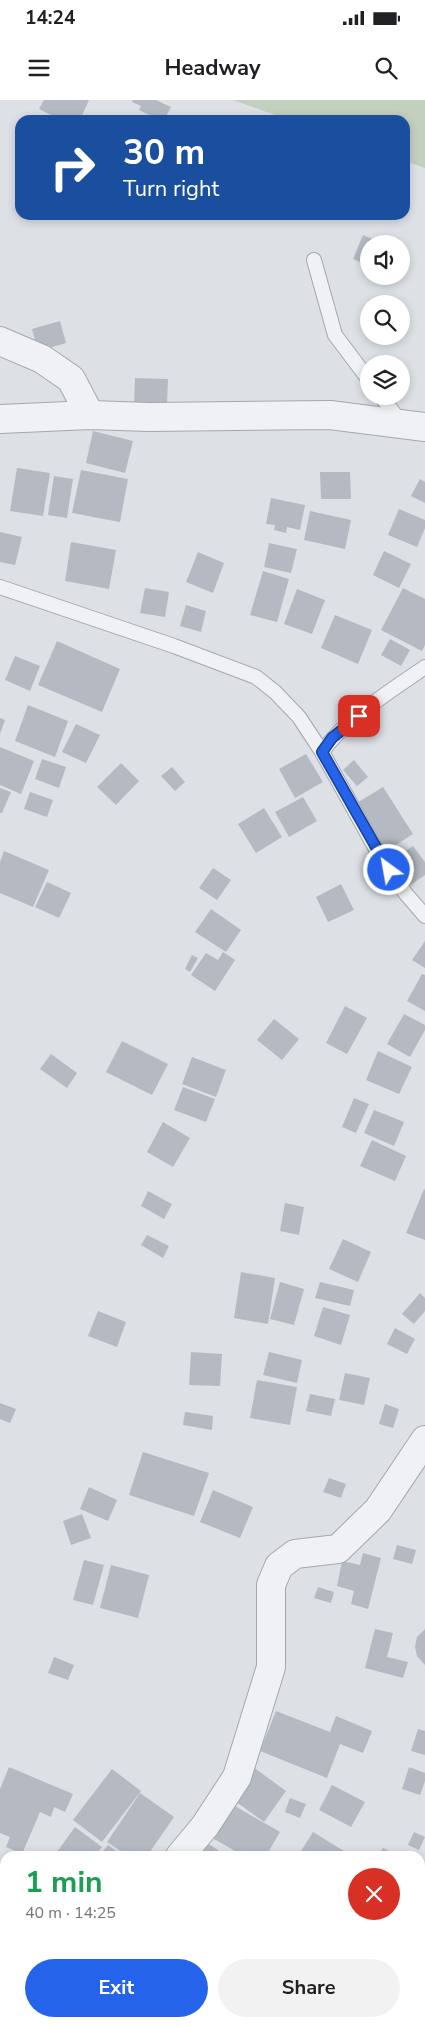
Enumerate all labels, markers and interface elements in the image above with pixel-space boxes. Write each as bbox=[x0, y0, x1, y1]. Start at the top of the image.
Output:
text: 14:24 bbox=[25, 5, 75, 31]
text: Headway bbox=[164, 53, 261, 83]
icon: menu bbox=[25, 54, 53, 82]
icon: search bbox=[372, 54, 400, 82]
text: 30 m bbox=[123, 129, 205, 176]
icon: right bbox=[40, 135, 105, 200]
text: Turn right bbox=[123, 174, 219, 204]
map controls bbox=[360, 235, 410, 405]
button: sound bbox=[360, 235, 410, 285]
button: search bbox=[360, 295, 410, 345]
button: layers bbox=[360, 355, 410, 405]
pin bbox=[338, 695, 380, 737]
icon: arrive bbox=[345, 702, 373, 730]
position arrow bbox=[362, 843, 414, 895]
text: 1 min bbox=[25, 1862, 103, 1903]
button: close bbox=[348, 1868, 400, 1920]
text: 40 m · 14:25 bbox=[25, 1902, 116, 1924]
button: Exit bbox=[25, 1959, 208, 2017]
button: Share bbox=[218, 1959, 400, 2017]

